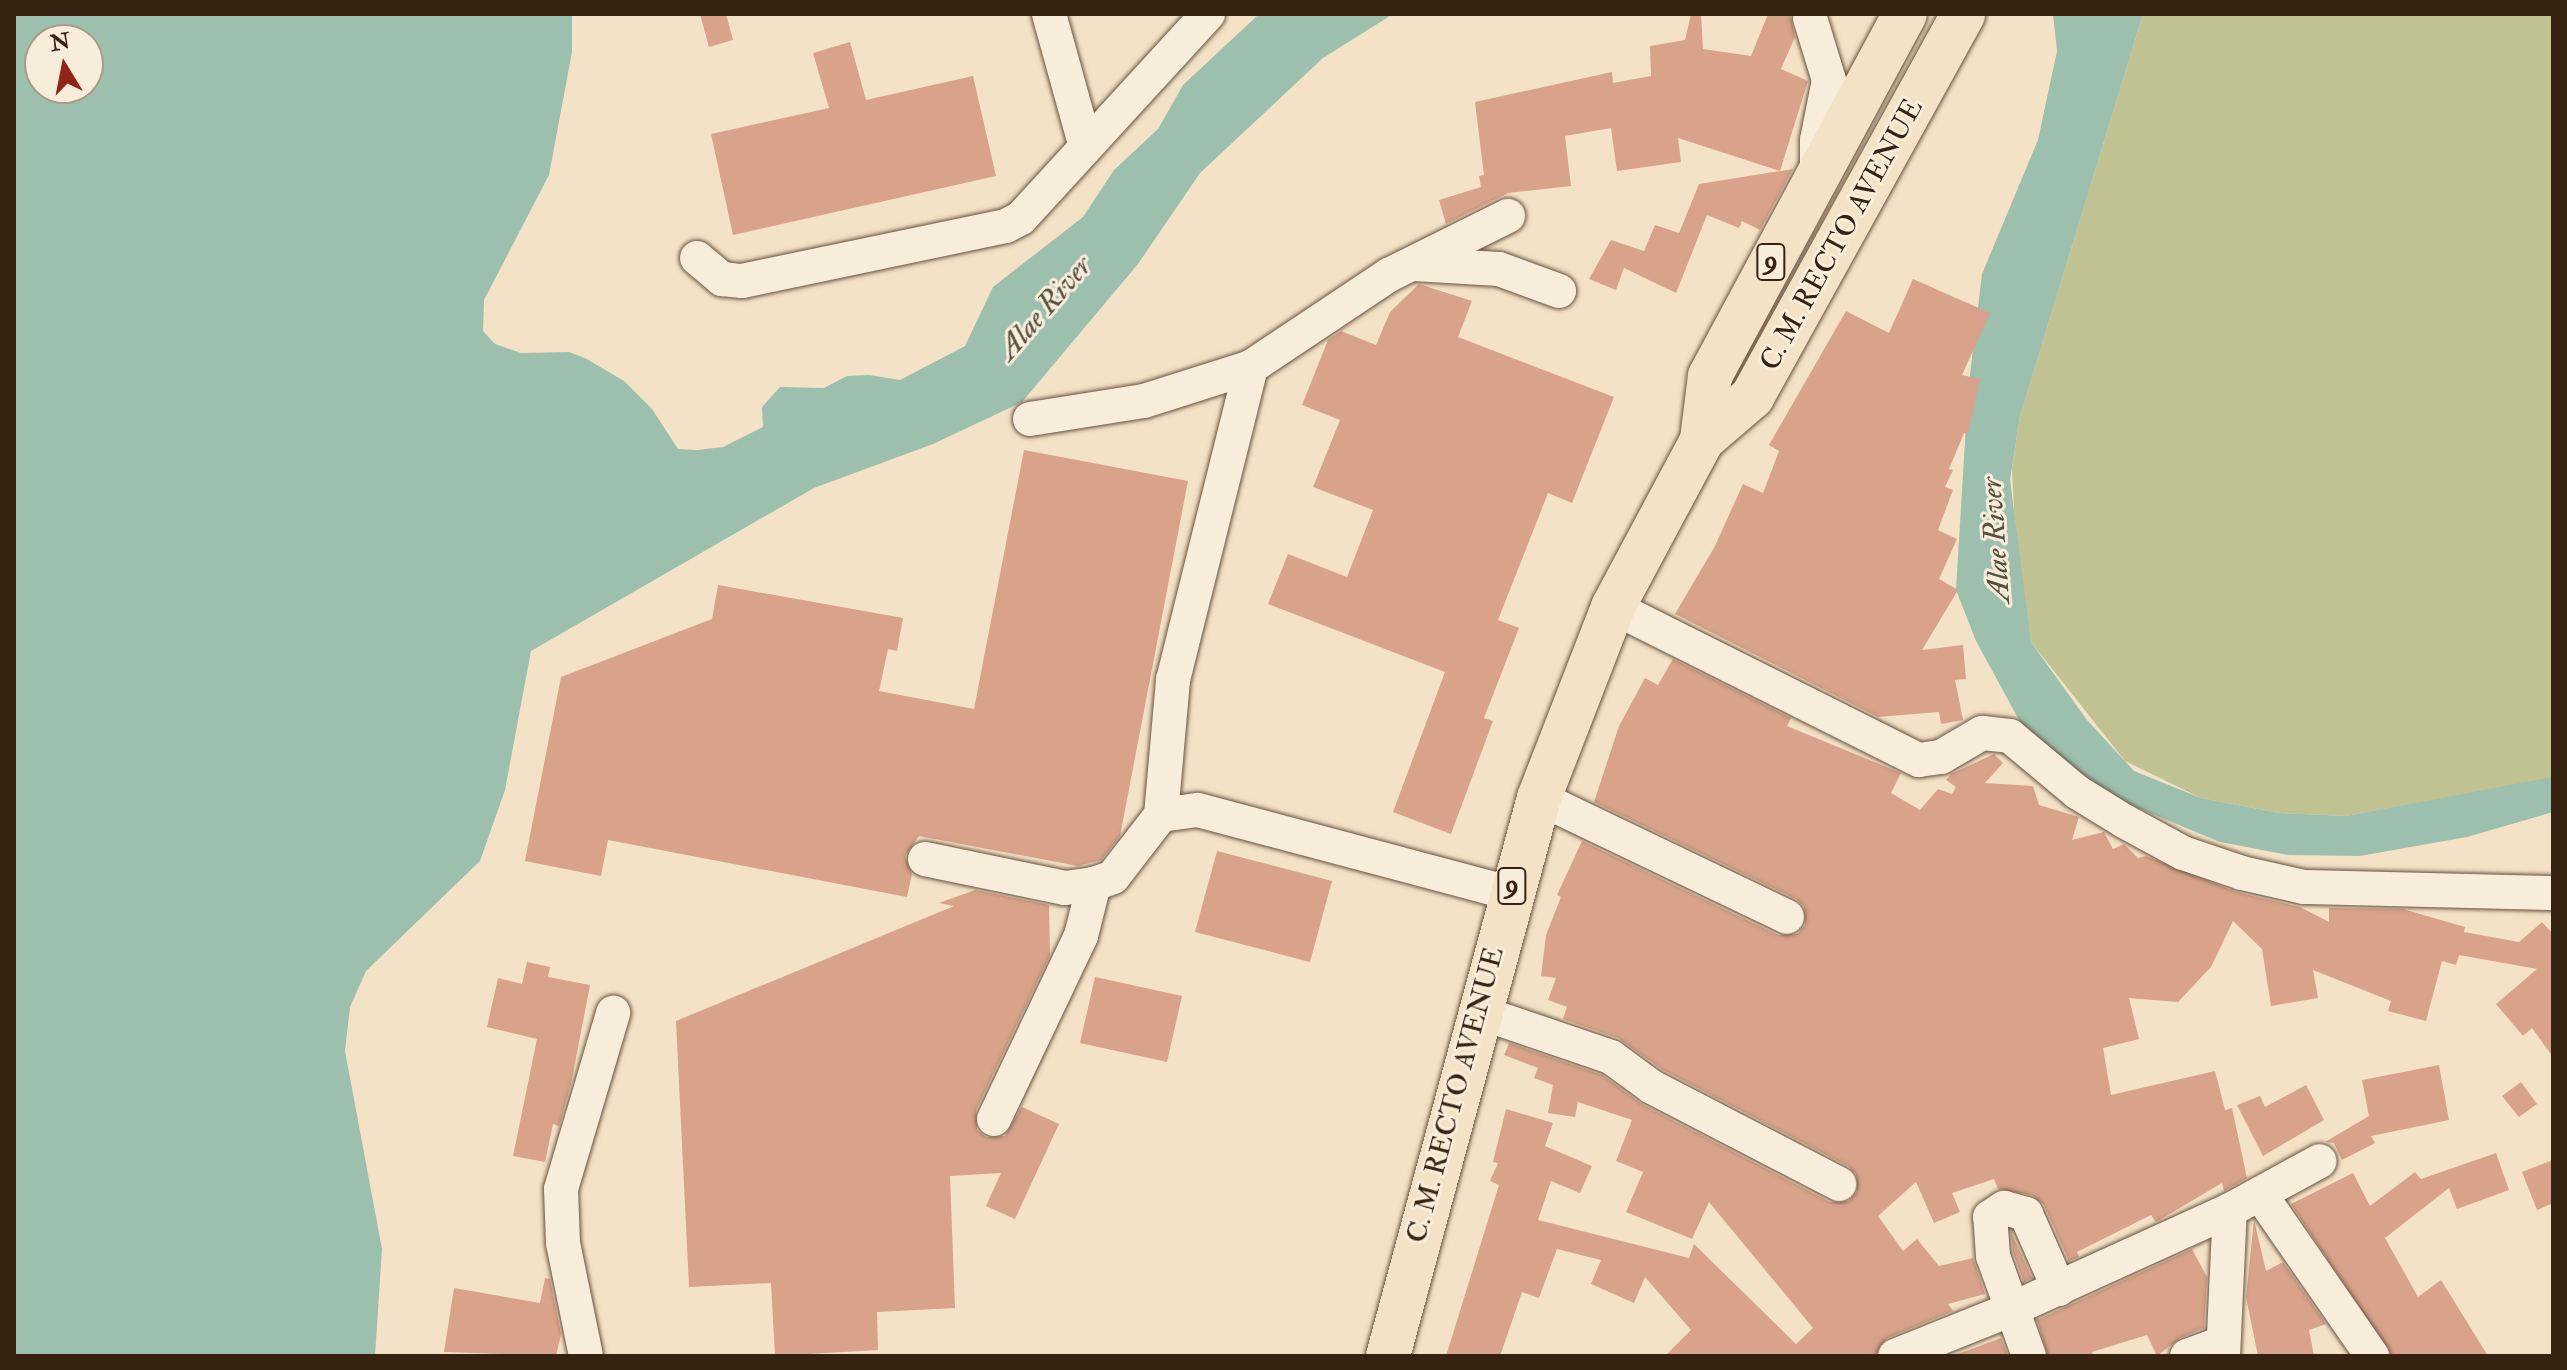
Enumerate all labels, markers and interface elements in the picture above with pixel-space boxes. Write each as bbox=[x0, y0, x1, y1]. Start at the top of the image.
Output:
north arrow bbox=[24, 24, 104, 104]
text: N bbox=[48, 27, 72, 58]
street label: C. M. RECTO AVENUE bbox=[1753, 93, 1931, 377]
road number: 9 bbox=[1755, 240, 1787, 284]
water label: Alae River bbox=[990, 249, 1100, 367]
water label: Alae River bbox=[1974, 476, 2018, 604]
road number: 9 bbox=[1496, 864, 1528, 908]
street label: C. M. RECTO AVENUE bbox=[1400, 943, 1512, 1247]

